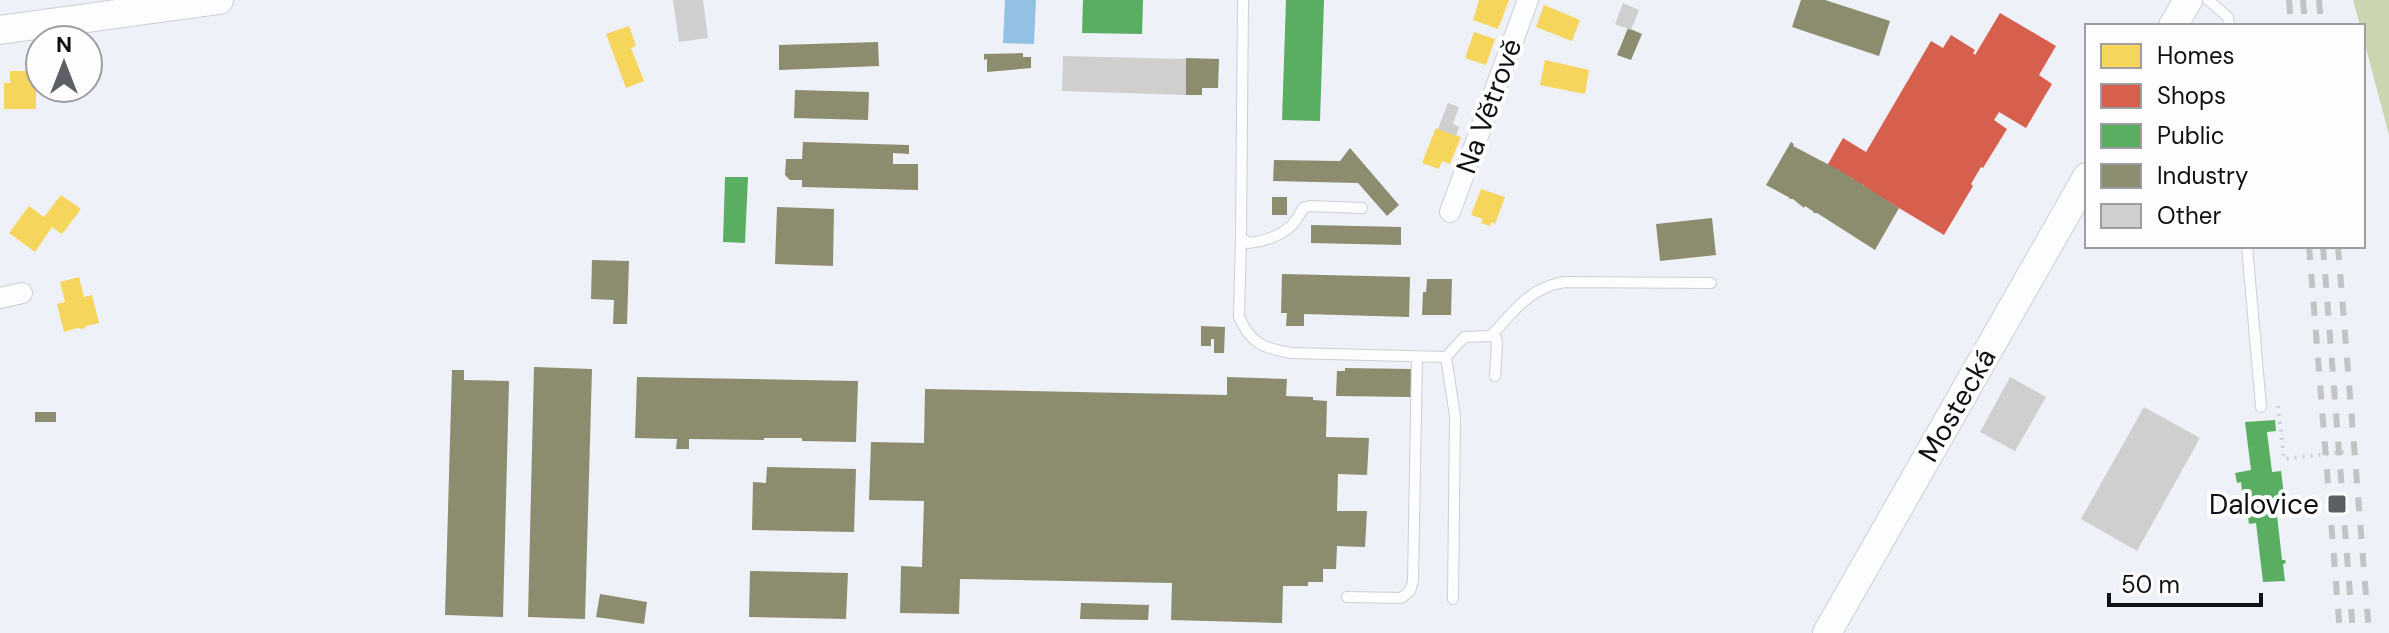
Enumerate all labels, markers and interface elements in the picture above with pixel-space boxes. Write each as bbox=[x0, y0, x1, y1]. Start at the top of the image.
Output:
north arrow bbox=[24, 24, 104, 104]
legend bbox=[2085, 24, 2365, 248]
text: N bbox=[56, 30, 72, 59]
street label: Na Větrově bbox=[1447, 33, 1531, 179]
text: Homes bbox=[2157, 40, 2235, 71]
text: Shops bbox=[2157, 80, 2226, 111]
text: Public bbox=[2157, 120, 2225, 151]
text: Industry bbox=[2157, 160, 2248, 191]
text: Other bbox=[2157, 200, 2221, 231]
street label: Mostecká bbox=[1910, 341, 2004, 469]
place label: Dalovice bbox=[2209, 486, 2319, 523]
marker: Dalovice bbox=[2326, 493, 2348, 515]
scale bar bbox=[2109, 557, 2261, 607]
text: 50 m bbox=[2121, 569, 2180, 600]

